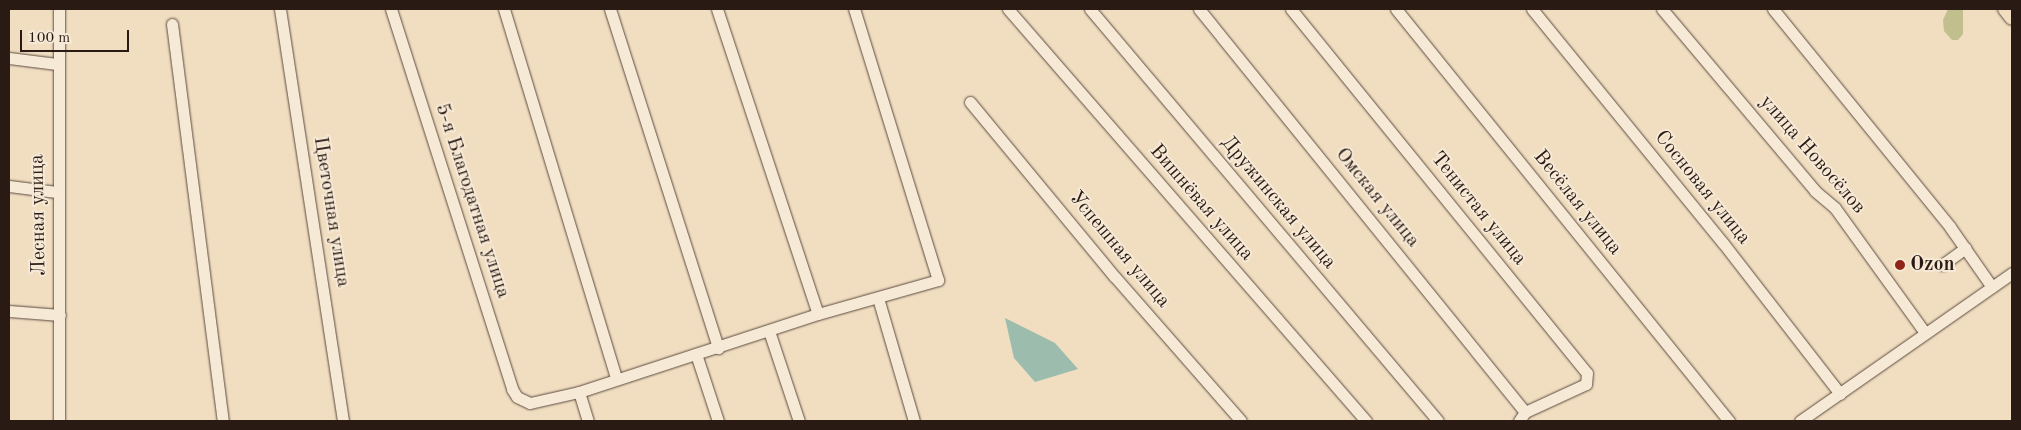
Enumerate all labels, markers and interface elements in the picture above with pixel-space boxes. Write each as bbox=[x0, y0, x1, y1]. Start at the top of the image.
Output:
scale bar bbox=[22, 20, 131, 52]
text: 100 m bbox=[28, 31, 70, 46]
street label: улица Новосёлов bbox=[1754, 91, 1870, 219]
street label: 5-я Благодатная улица bbox=[429, 101, 515, 301]
street label: Сосновая улица bbox=[1649, 126, 1755, 250]
street label: Дружинская улица bbox=[1215, 132, 1341, 274]
street label: Цветочная улица bbox=[307, 135, 355, 289]
street label: Вишнёвая улица bbox=[1144, 140, 1258, 266]
street label: Омская улица bbox=[1329, 143, 1425, 253]
street label: Весёлая улица bbox=[1527, 146, 1627, 260]
street label: Тенистая улица bbox=[1425, 147, 1531, 271]
street label: Лесная улица bbox=[26, 154, 52, 276]
street label: Успешная улица bbox=[1063, 187, 1175, 313]
place label: Ozon bbox=[1910, 253, 1955, 277]
marker: Ozon bbox=[1894, 259, 1906, 271]

